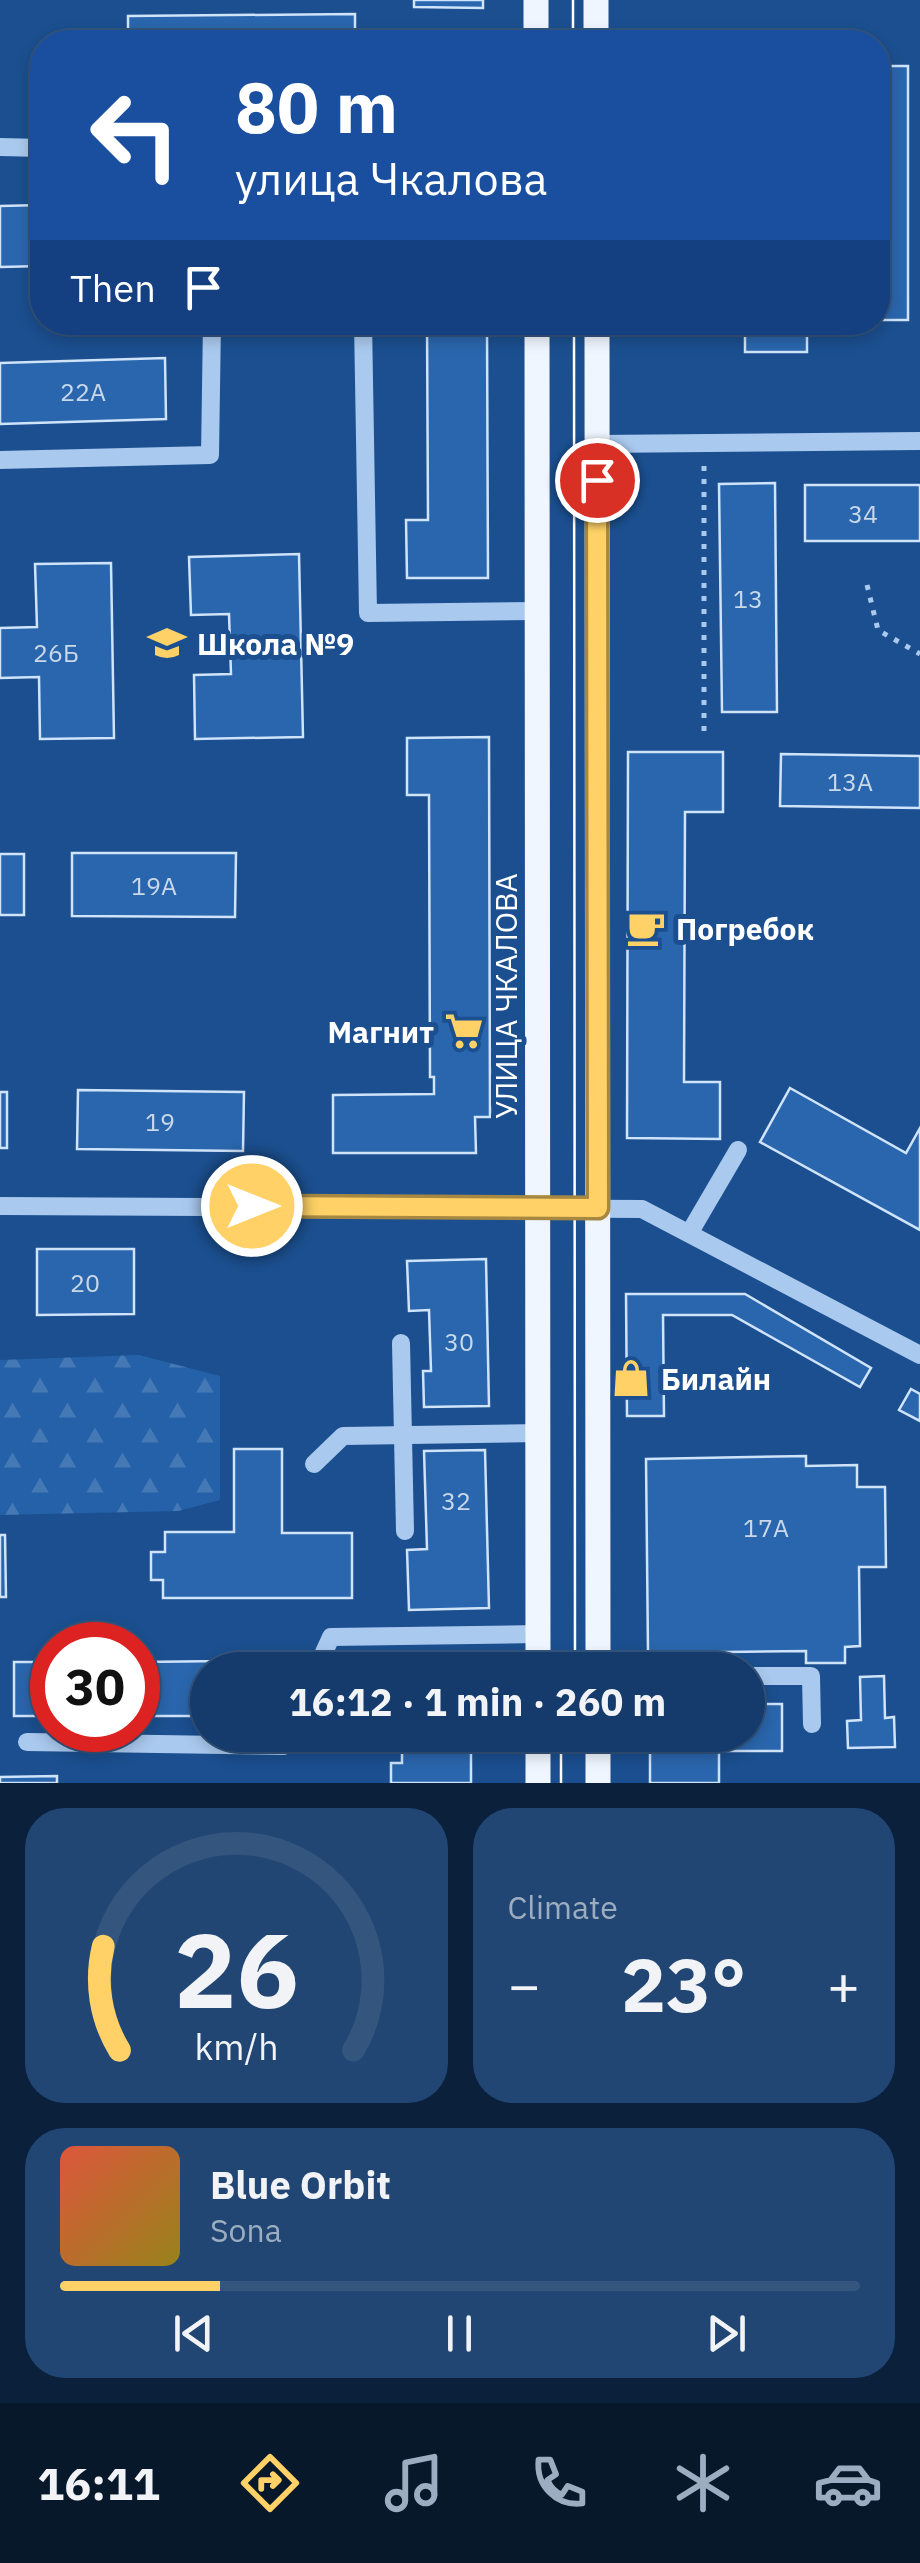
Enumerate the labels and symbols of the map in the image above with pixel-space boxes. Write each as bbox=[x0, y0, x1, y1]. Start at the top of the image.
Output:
house number: 22А bbox=[60, 375, 106, 408]
pin bbox=[555, 438, 640, 523]
house number: 34 bbox=[848, 497, 878, 530]
house number: 13 bbox=[733, 582, 763, 615]
school or university icon: Школа №9 bbox=[146, 622, 188, 664]
place label: Школа №9 bbox=[197, 624, 354, 663]
house number: 26Б bbox=[33, 636, 79, 669]
house number: 13А bbox=[827, 765, 873, 798]
house number: 19А bbox=[131, 869, 177, 902]
street label: УЛИЦА ЧКАЛОВА bbox=[486, 873, 525, 1119]
cafe icon: Погребок bbox=[625, 907, 667, 949]
place label: Погребок bbox=[676, 909, 814, 948]
supermarket icon: Магнит bbox=[443, 1010, 485, 1052]
place label: Магнит bbox=[328, 1012, 434, 1051]
house number: 19 bbox=[145, 1105, 175, 1138]
position arrow bbox=[200, 1154, 304, 1258]
house number: 20 bbox=[70, 1266, 100, 1299]
house number: 30 bbox=[444, 1325, 474, 1358]
shop icon: Билайн bbox=[610, 1357, 652, 1399]
place label: Билайн bbox=[661, 1359, 771, 1398]
house number: 32 bbox=[441, 1484, 471, 1517]
house number: 17А bbox=[743, 1511, 789, 1544]
speed limit sign: 30 bbox=[30, 1622, 160, 1752]

